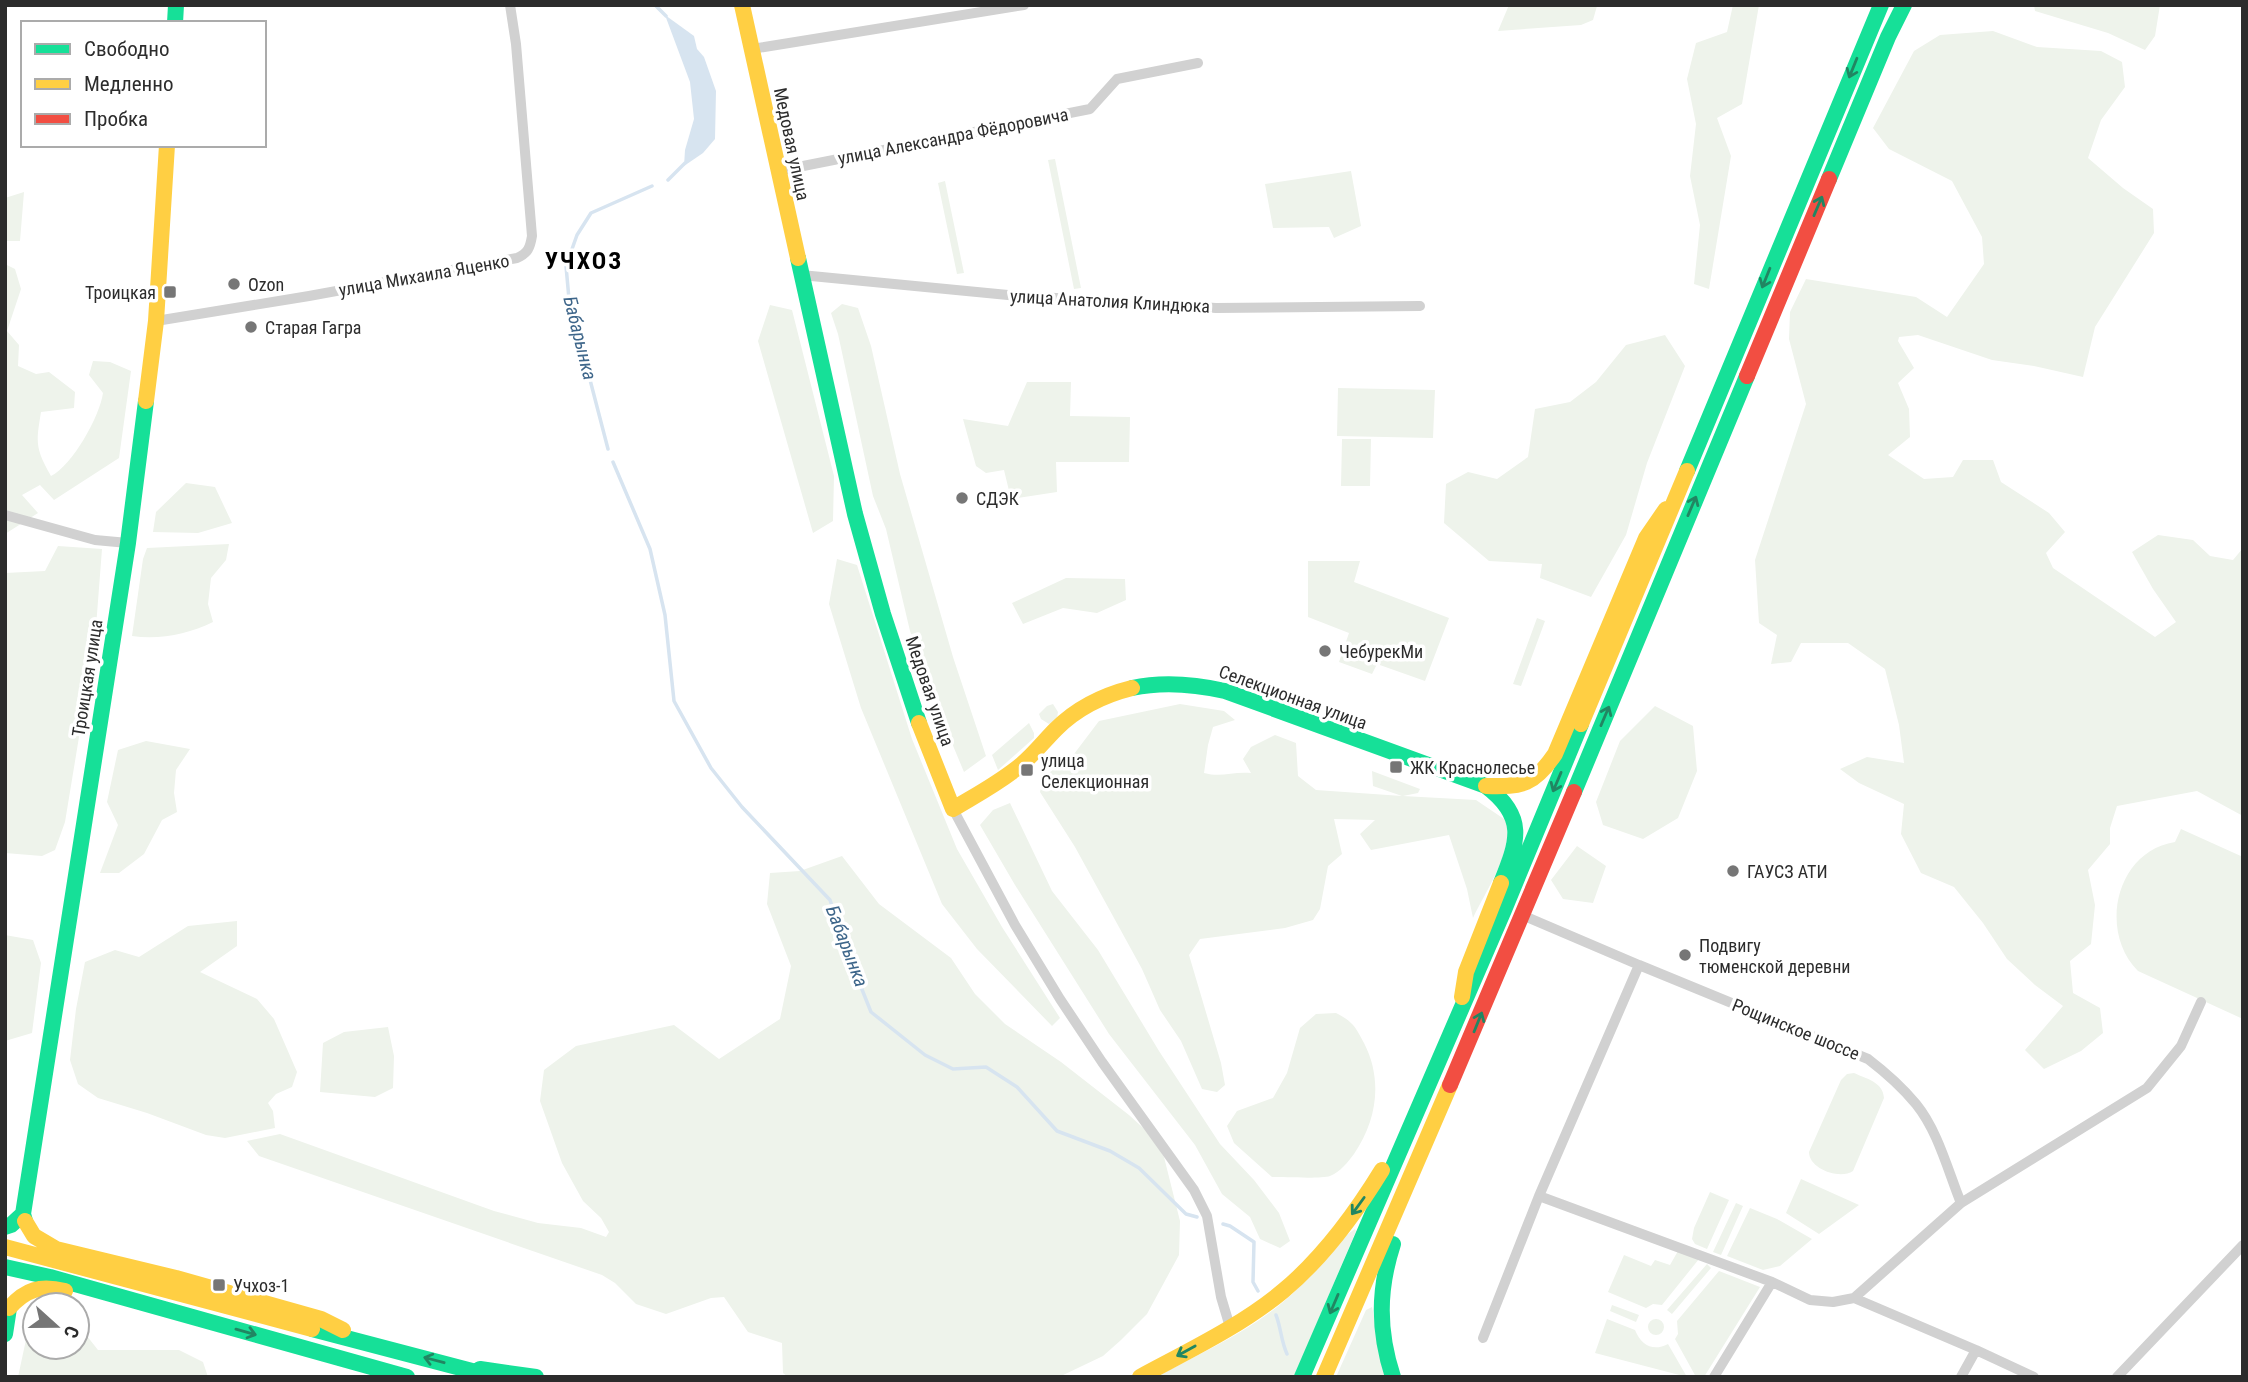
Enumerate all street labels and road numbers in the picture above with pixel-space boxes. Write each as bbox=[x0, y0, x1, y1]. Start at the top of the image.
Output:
street label: Медовая улица bbox=[770, 86, 814, 202]
street label: улица Александра Фёдоровича bbox=[836, 103, 1070, 169]
street label: улица Михаила Яценко bbox=[337, 250, 511, 300]
street label: улица Анатолия Клиндюка bbox=[1009, 285, 1211, 317]
street label: Троицкая улица bbox=[67, 618, 107, 738]
street label: Медовая улица bbox=[901, 633, 959, 749]
street label: Селекционная улица bbox=[1216, 660, 1370, 734]
street label: Рощинское шоссе bbox=[1729, 994, 1863, 1064]

